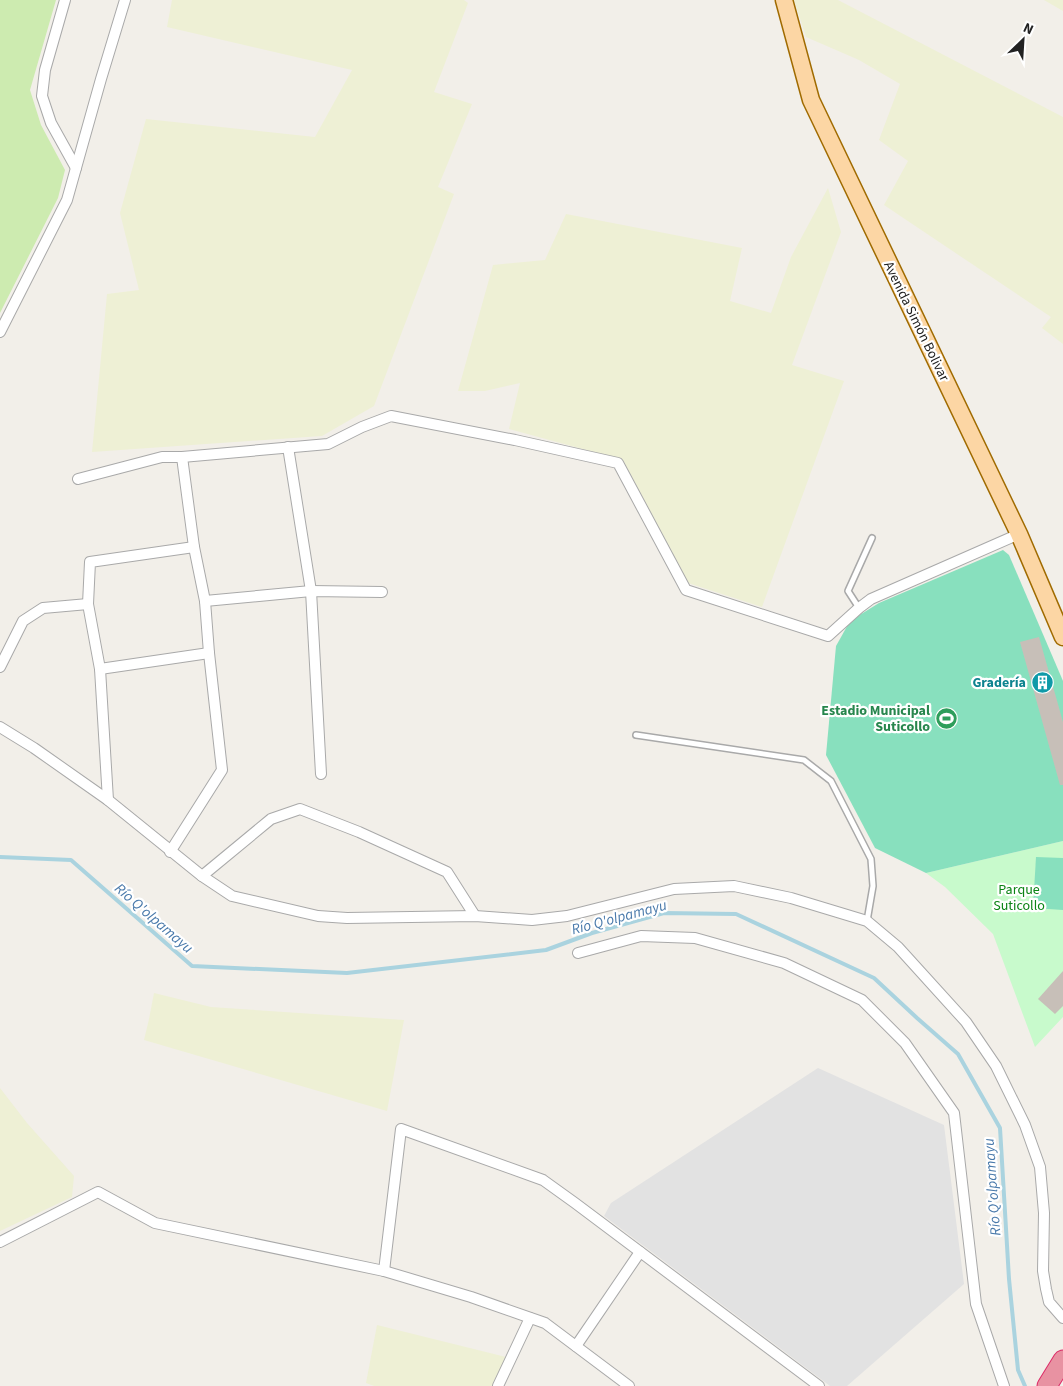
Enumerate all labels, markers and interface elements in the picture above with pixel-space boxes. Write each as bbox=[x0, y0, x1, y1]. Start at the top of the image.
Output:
north arrow bbox=[998, 15, 1048, 65]
text: N bbox=[1020, 18, 1037, 40]
street label: Avenida Simón Bolivar bbox=[878, 258, 954, 385]
building icon: Gradería bbox=[1030, 670, 1054, 694]
place label: Gradería bbox=[972, 673, 1026, 693]
place label: Estadio Municipal Suticollo bbox=[821, 701, 930, 737]
sports icon: Estadio Municipal Suticollo bbox=[934, 706, 958, 730]
water label: Río Q'olpamayu bbox=[110, 878, 198, 958]
park label: Parque Suticollo bbox=[993, 880, 1045, 916]
water label: Río Q'olpamayu bbox=[569, 895, 669, 940]
water label: Río Q'olpamayu bbox=[979, 1137, 1006, 1236]

